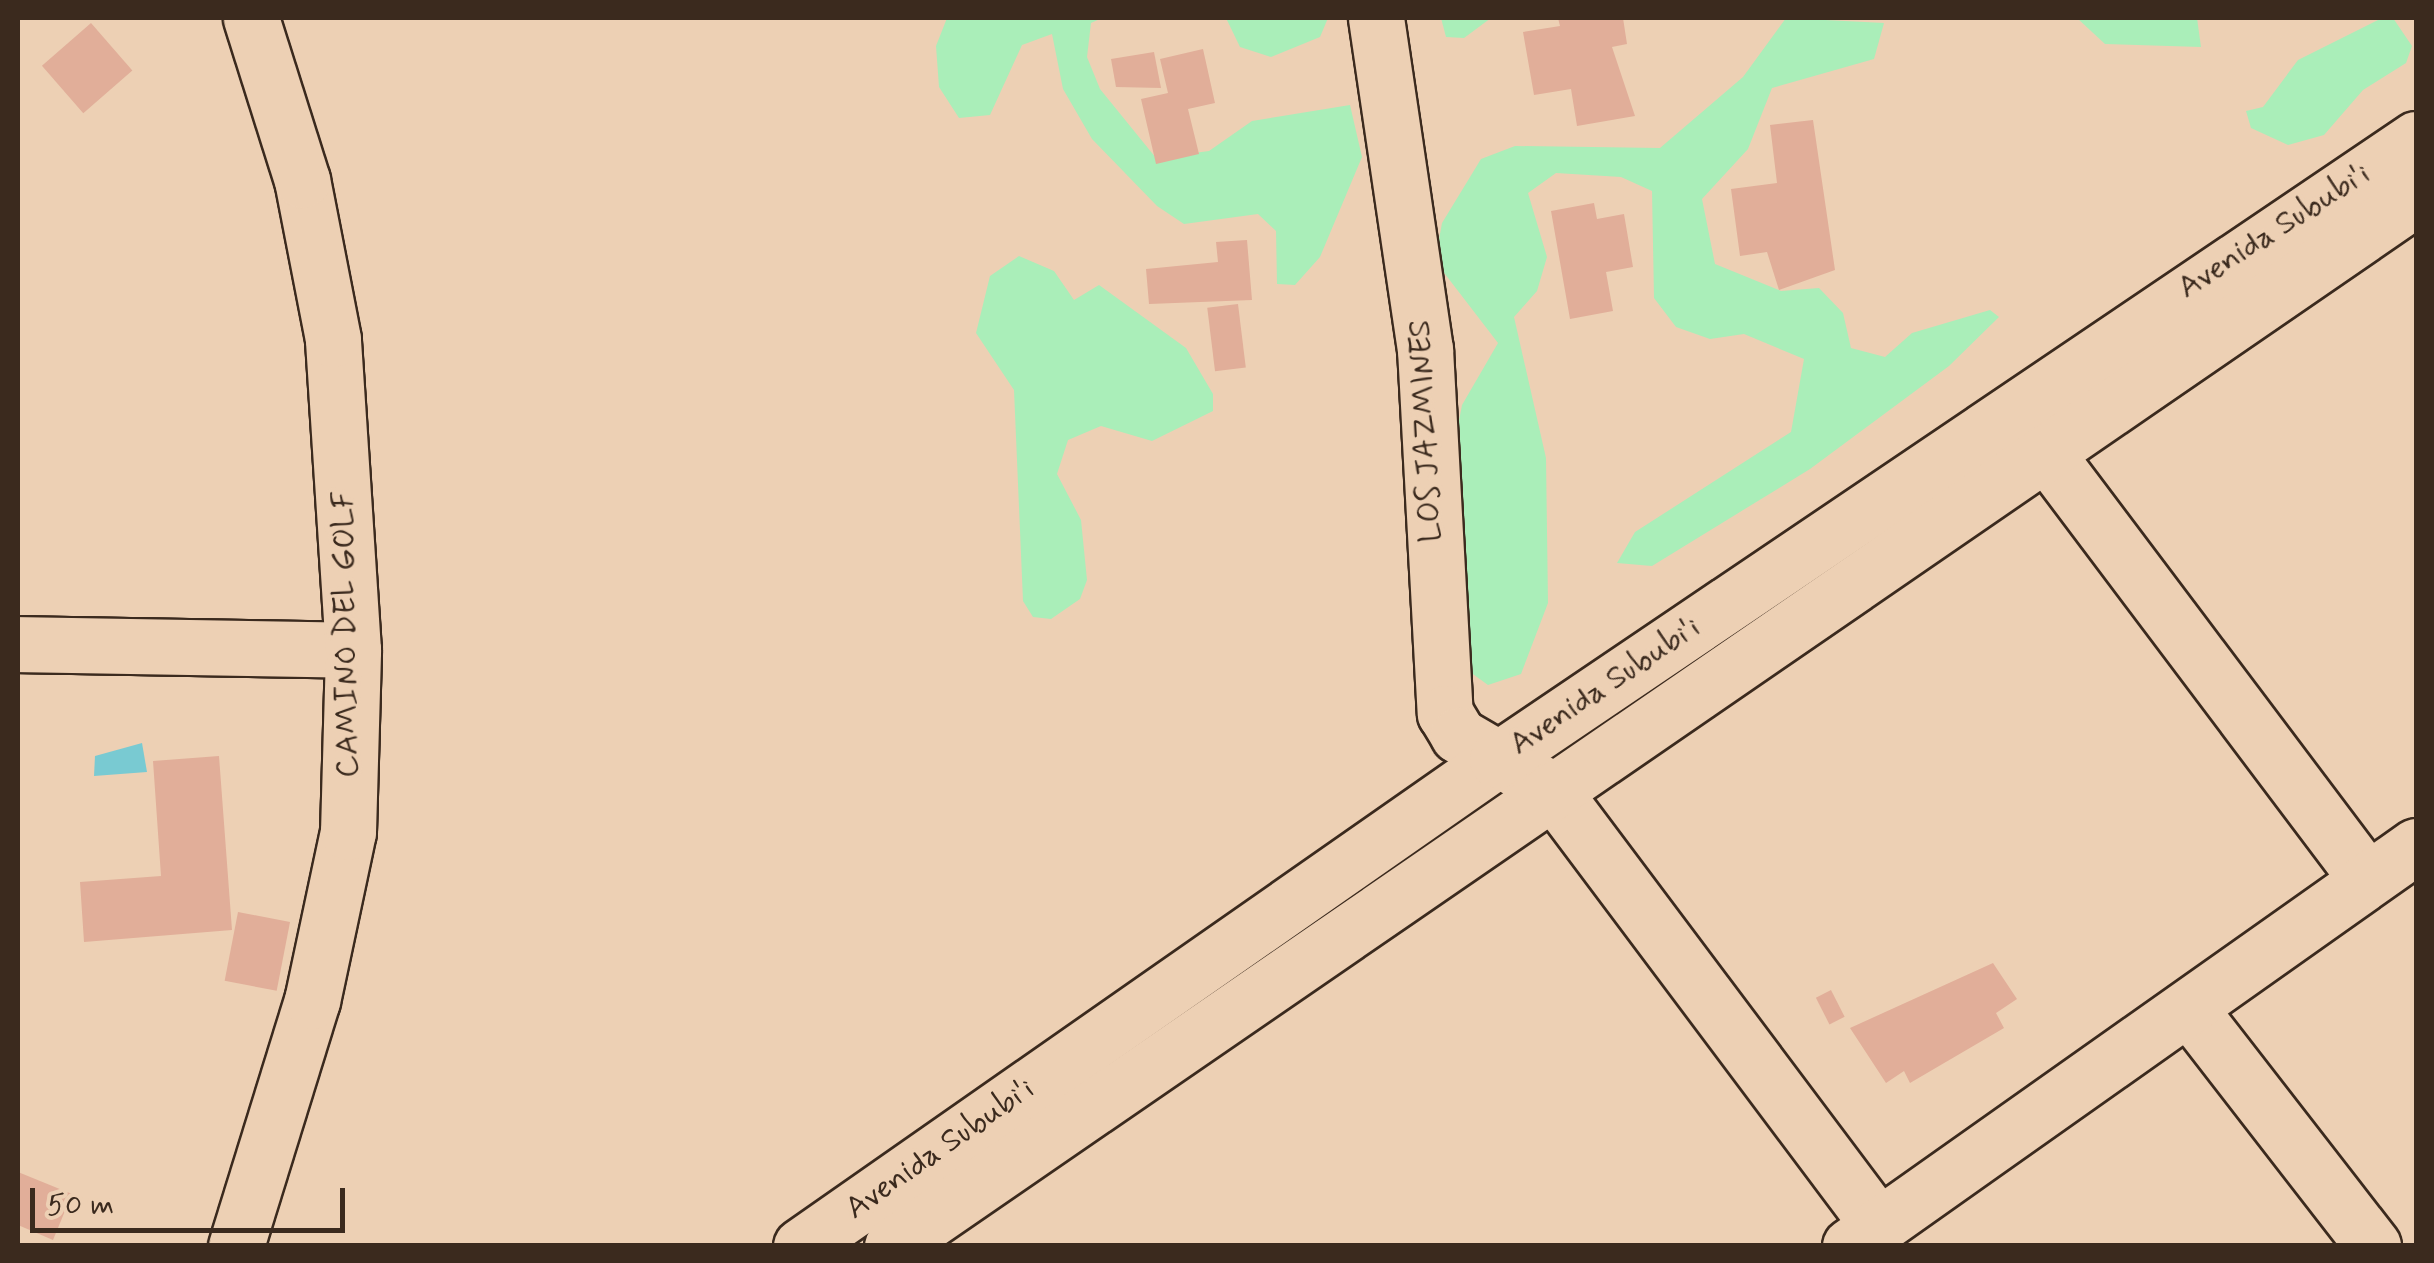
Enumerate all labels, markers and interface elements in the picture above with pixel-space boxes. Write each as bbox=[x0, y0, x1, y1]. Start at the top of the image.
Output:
street label: Avenida Sububi'i bbox=[2172, 155, 2376, 307]
street label: LOS JAZMINES bbox=[1401, 317, 1451, 545]
street label: CAMINO DEL GOLF bbox=[324, 492, 368, 776]
street label: Avenida Sububi'i bbox=[1504, 609, 1706, 763]
street label: Avenida Sububi'i bbox=[840, 1071, 1040, 1227]
scale bar bbox=[35, 1168, 350, 1230]
text: 50 m bbox=[47, 1186, 114, 1225]

